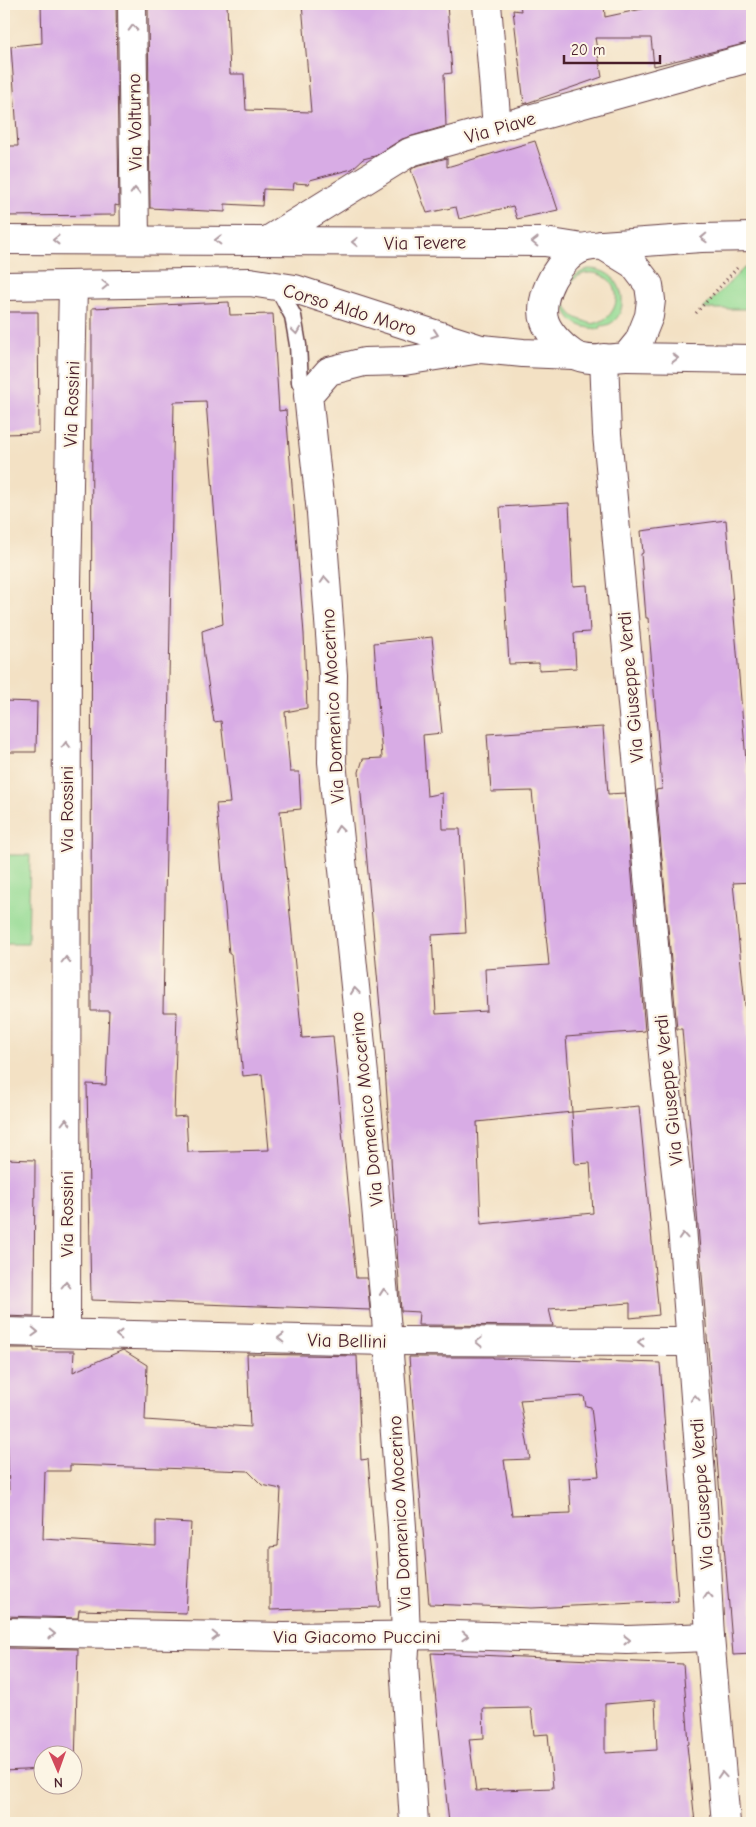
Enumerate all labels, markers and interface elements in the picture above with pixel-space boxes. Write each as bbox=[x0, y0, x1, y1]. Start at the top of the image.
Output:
one-way arrow bbox=[128, 24, 138, 32]
scale bar bbox=[564, 32, 660, 64]
text: 20 m bbox=[571, 41, 605, 59]
street label: Via Volturno bbox=[123, 73, 147, 171]
street label: Via Piave bbox=[462, 107, 538, 149]
one-way arrow bbox=[130, 187, 140, 194]
street label: Via Tevere bbox=[384, 231, 466, 255]
one-way arrow bbox=[699, 233, 707, 243]
one-way arrow bbox=[51, 235, 59, 245]
one-way arrow bbox=[214, 235, 222, 245]
one-way arrow bbox=[351, 237, 358, 247]
one-way arrow bbox=[531, 237, 538, 247]
one-way arrow bbox=[101, 279, 109, 290]
street label: Corso Aldo Moro bbox=[280, 279, 419, 341]
one-way arrow bbox=[290, 327, 300, 335]
one-way arrow bbox=[430, 329, 438, 339]
one-way arrow bbox=[671, 353, 679, 363]
street label: Via Rossini bbox=[59, 360, 85, 448]
one-way arrow bbox=[320, 576, 331, 584]
street label: Via Domenico Mocerino bbox=[317, 608, 349, 804]
street label: Via Giuseppe Verdi bbox=[613, 610, 649, 763]
one-way arrow bbox=[61, 740, 71, 748]
street label: Via Rossini bbox=[56, 766, 78, 852]
one-way arrow bbox=[334, 825, 345, 833]
one-way arrow bbox=[61, 955, 71, 963]
one-way arrow bbox=[350, 987, 361, 995]
street label: Via Domenico Mocerino bbox=[346, 1011, 388, 1207]
street label: Via Giuseppe Verdi bbox=[650, 1013, 688, 1166]
one-way arrow bbox=[61, 1118, 71, 1126]
street label: Via Rossini bbox=[56, 1171, 78, 1257]
one-way arrow bbox=[677, 1232, 688, 1240]
one-way arrow bbox=[61, 1280, 71, 1288]
one-way arrow bbox=[379, 1288, 390, 1296]
one-way arrow bbox=[31, 1327, 39, 1338]
one-way arrow bbox=[115, 1329, 123, 1340]
street label: Via Bellini bbox=[307, 1329, 387, 1353]
one-way arrow bbox=[277, 1333, 285, 1344]
one-way arrow bbox=[474, 1337, 482, 1347]
one-way arrow bbox=[637, 1337, 644, 1347]
one-way arrow bbox=[689, 1394, 700, 1402]
street label: Via Domenico Mocerino bbox=[384, 1415, 416, 1611]
street label: Via Giuseppe Verdi bbox=[686, 1418, 718, 1570]
one-way arrow bbox=[703, 1591, 714, 1599]
street label: Via Giacomo Puccini bbox=[273, 1626, 441, 1648]
one-way arrow bbox=[49, 1629, 57, 1639]
one-way arrow bbox=[461, 1630, 469, 1641]
one-way arrow bbox=[212, 1631, 219, 1641]
one-way arrow bbox=[624, 1635, 632, 1645]
north arrow bbox=[32, 1744, 82, 1794]
one-way arrow bbox=[717, 1770, 728, 1778]
text: N bbox=[54, 1774, 63, 1791]

